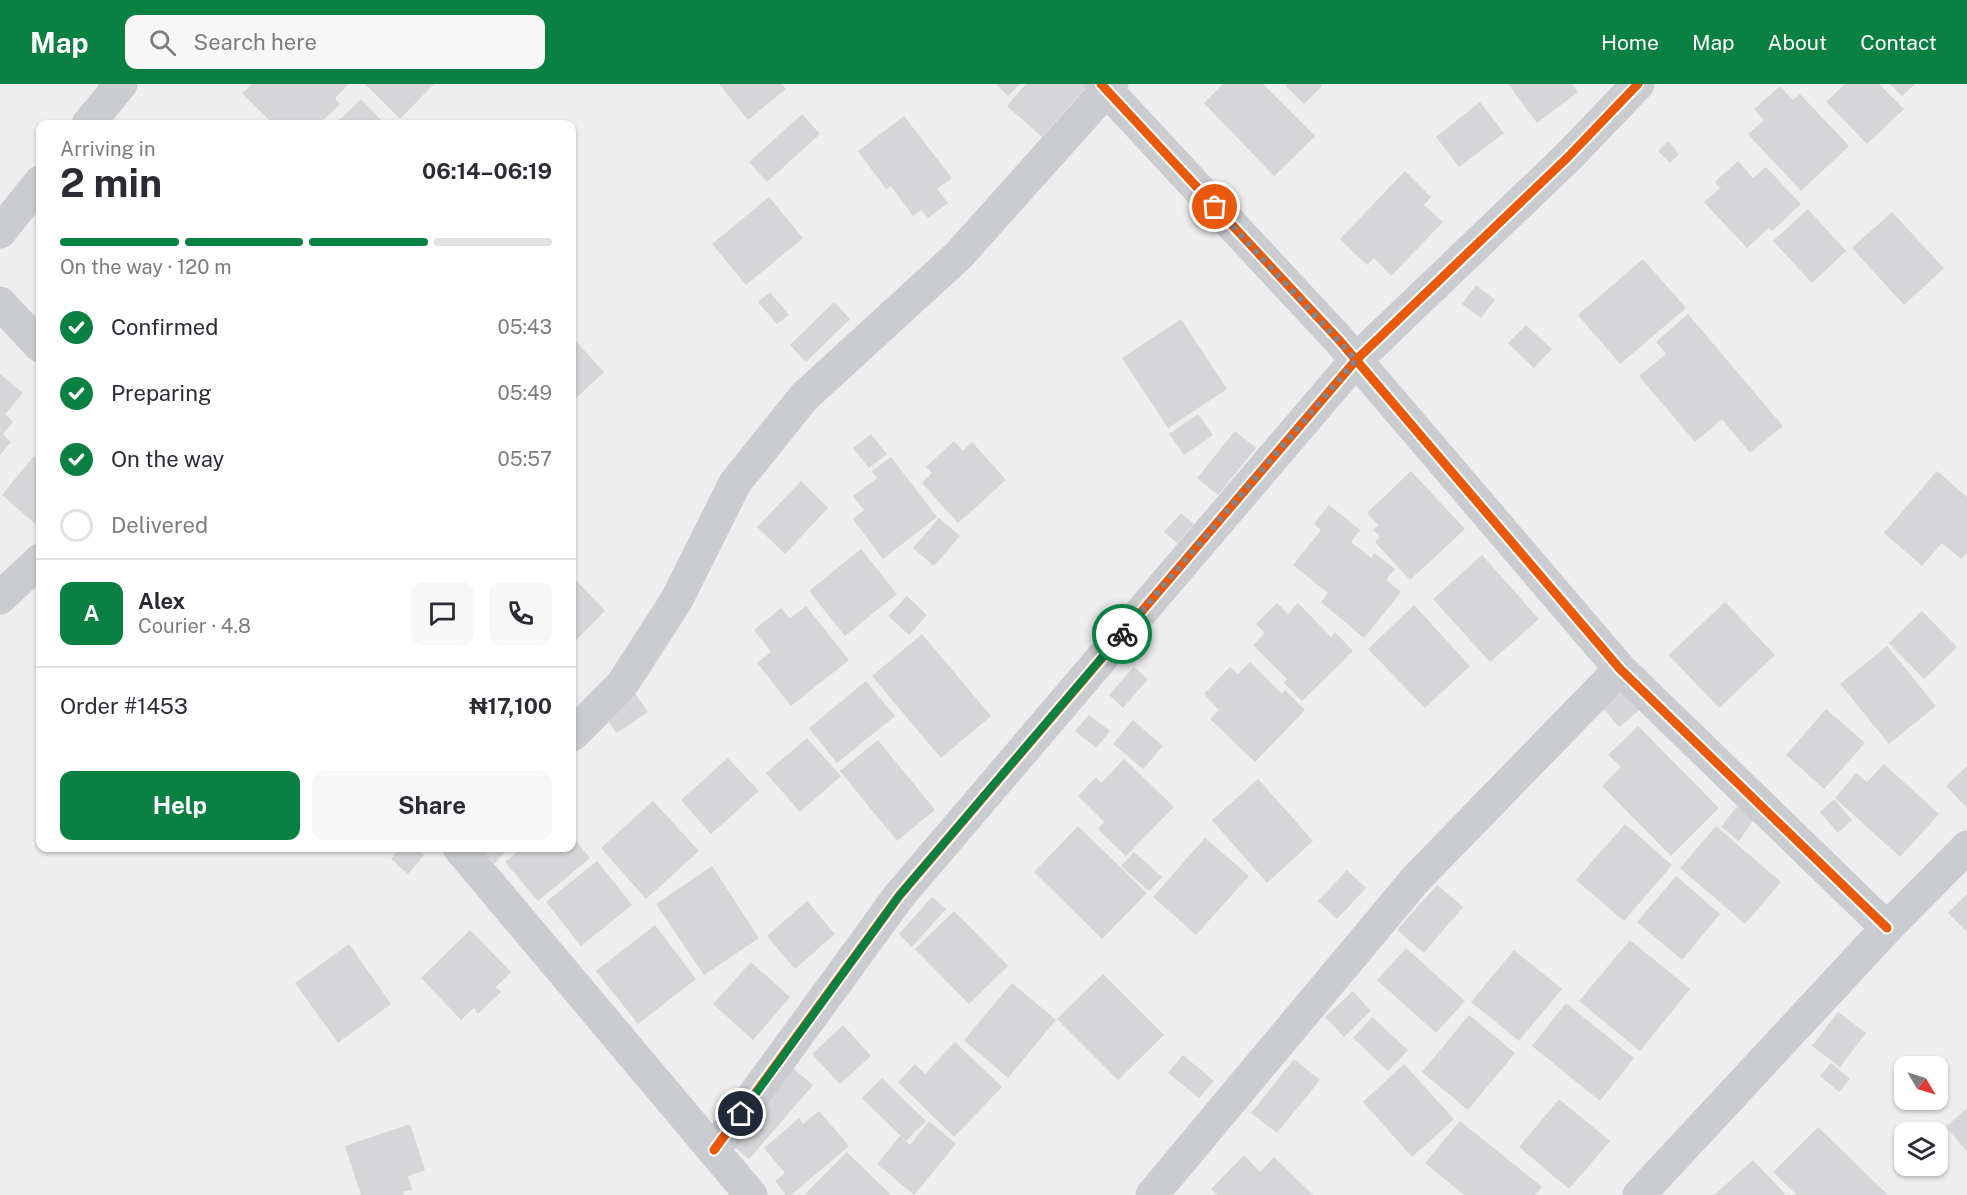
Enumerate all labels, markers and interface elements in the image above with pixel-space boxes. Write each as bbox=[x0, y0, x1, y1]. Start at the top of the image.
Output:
search box bbox=[125, 15, 545, 69]
text: Map bbox=[30, 26, 89, 59]
icon: search bbox=[146, 26, 179, 59]
text: Search here bbox=[194, 29, 317, 55]
text: Home bbox=[1601, 30, 1659, 55]
text: Map bbox=[1692, 30, 1735, 55]
text: About bbox=[1768, 30, 1827, 55]
text: Contact bbox=[1860, 30, 1937, 55]
text: Arriving in bbox=[60, 137, 155, 161]
text: 06:14–06:19 bbox=[422, 158, 552, 184]
text: 2 min bbox=[60, 160, 162, 206]
pin bbox=[1189, 181, 1240, 232]
icon: bag bbox=[1198, 190, 1231, 223]
text: On the way · 120 m bbox=[60, 255, 232, 279]
icon: check bbox=[60, 311, 93, 344]
text: Confirmed bbox=[111, 314, 218, 340]
text: 05:43 bbox=[497, 315, 552, 339]
icon: check bbox=[60, 377, 93, 410]
text: Preparing bbox=[111, 380, 212, 406]
text: 05:49 bbox=[498, 381, 552, 405]
icon: check bbox=[60, 443, 93, 476]
text: On the way bbox=[111, 446, 224, 472]
text: 05:57 bbox=[498, 447, 552, 471]
text: Delivered bbox=[111, 512, 208, 538]
button: chat bbox=[411, 582, 474, 645]
button: phone bbox=[489, 582, 552, 645]
text: Alex bbox=[138, 588, 185, 614]
text: A bbox=[84, 600, 99, 626]
courier bbox=[1092, 604, 1152, 664]
text: Courier · 4.8 bbox=[138, 614, 251, 638]
icon: bike bbox=[1106, 618, 1139, 651]
text: Order #1453 bbox=[60, 693, 188, 719]
text: ₦17,100 bbox=[469, 693, 552, 719]
button: Help bbox=[60, 771, 300, 840]
button: Share bbox=[312, 771, 552, 840]
north arrow bbox=[1894, 1056, 1948, 1110]
map controls bbox=[1894, 1056, 1948, 1176]
pin bbox=[715, 1088, 766, 1139]
icon: home bbox=[724, 1097, 757, 1130]
button: layers bbox=[1894, 1122, 1948, 1176]

